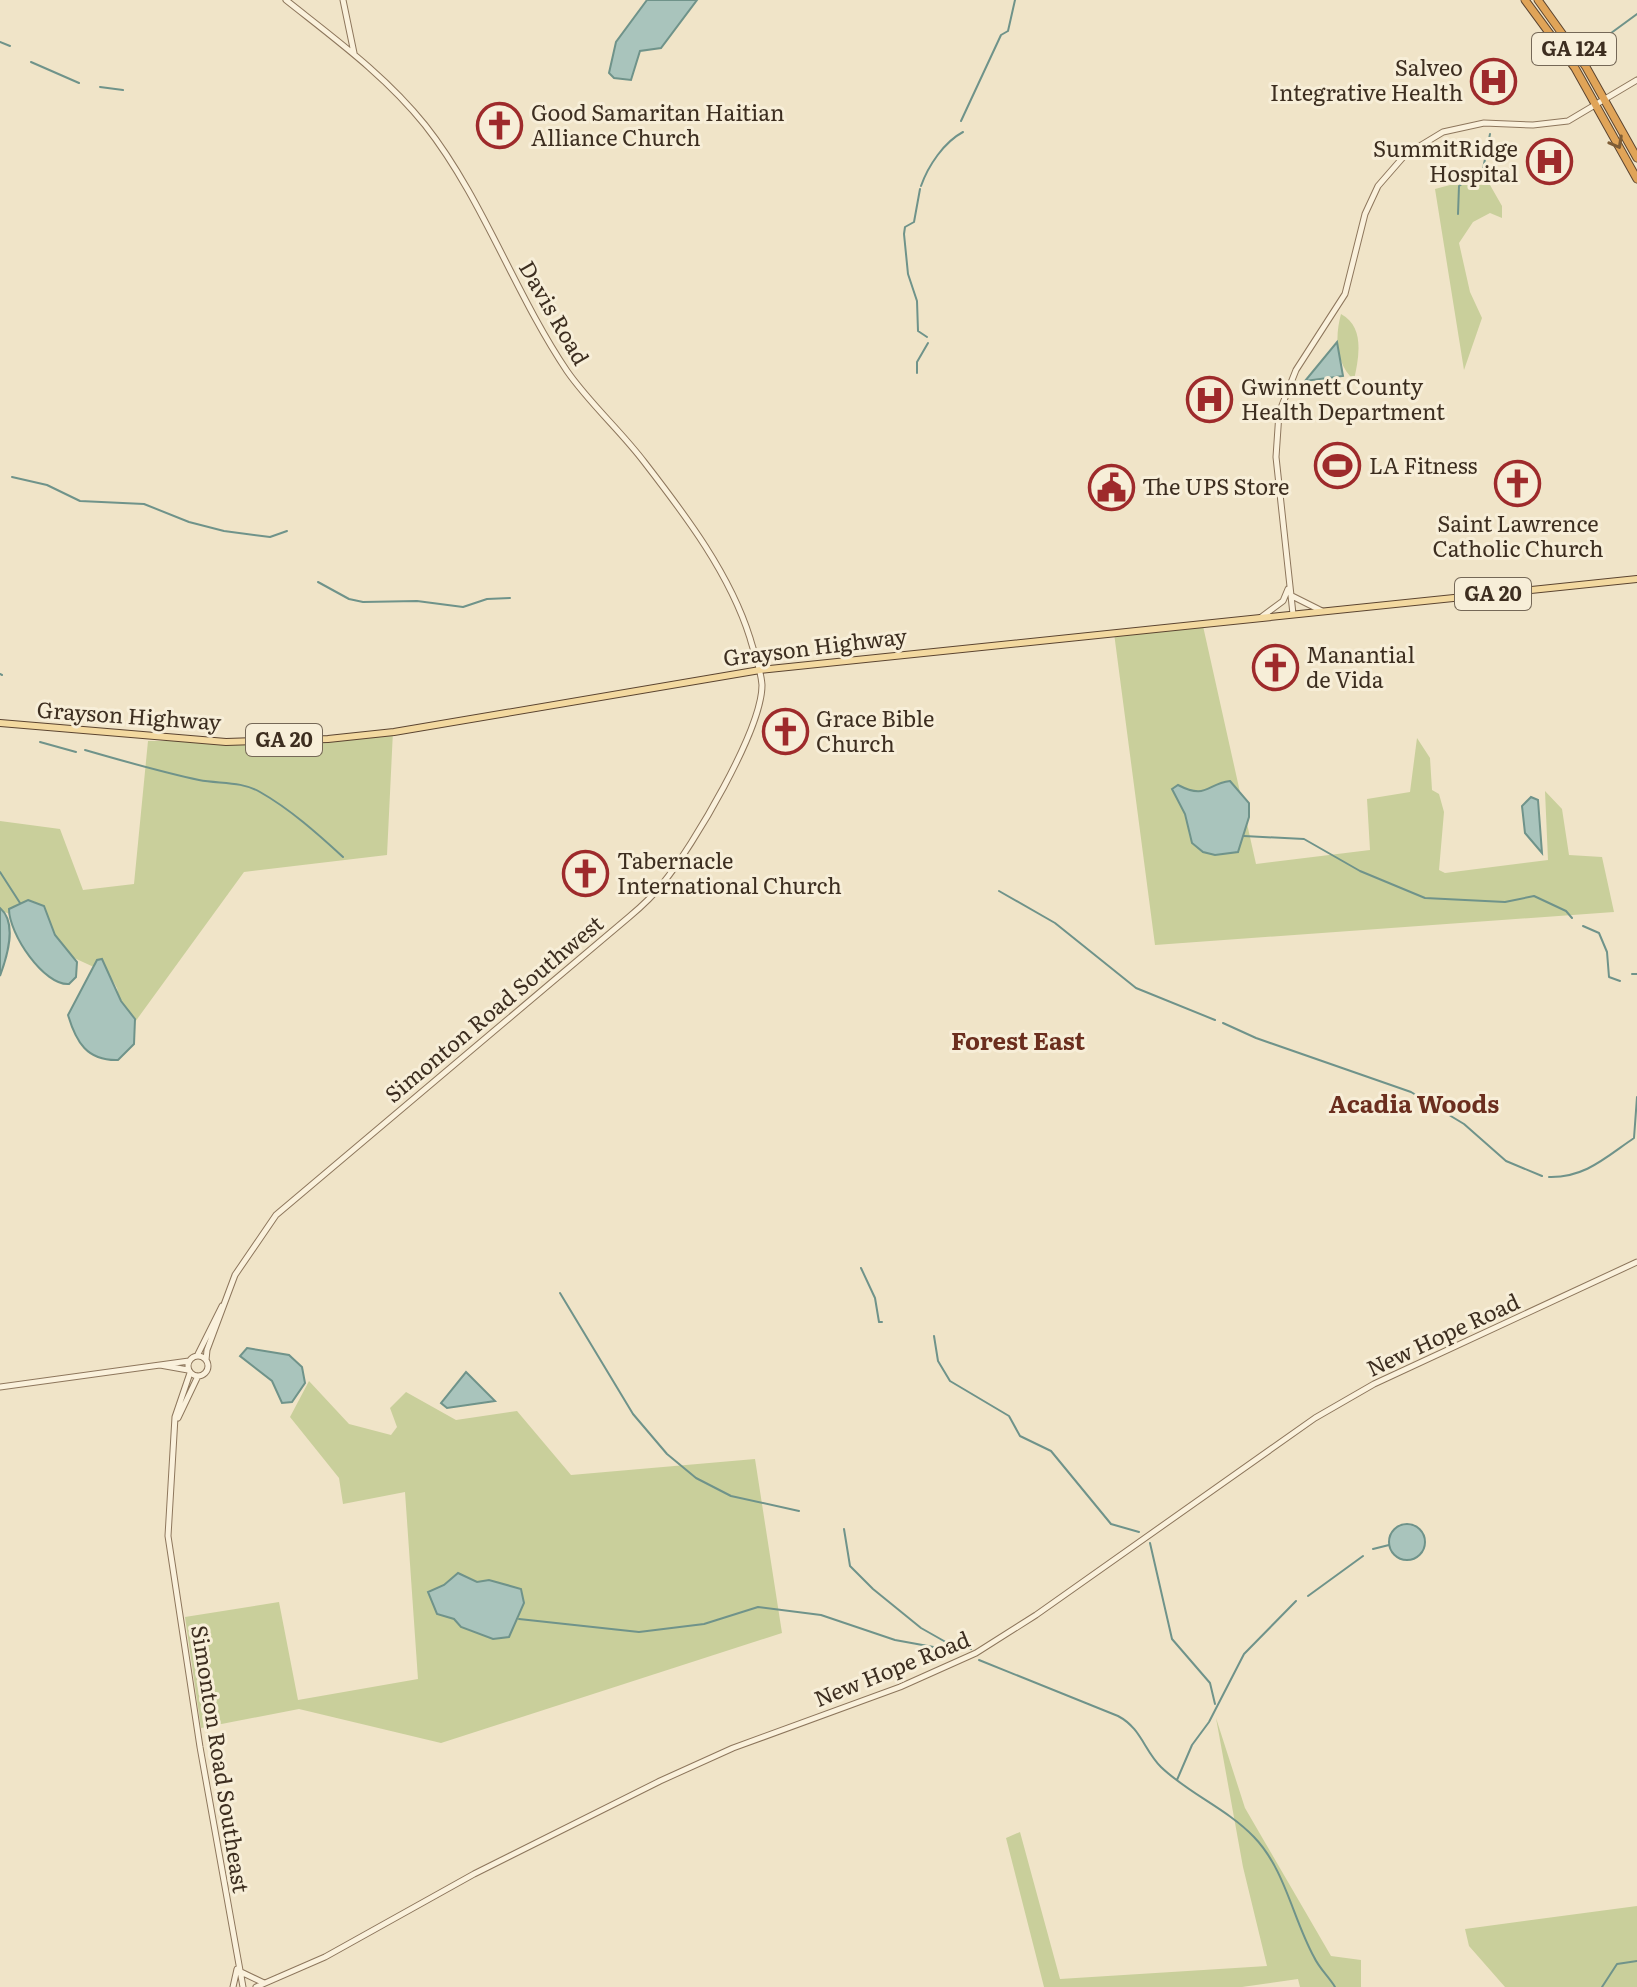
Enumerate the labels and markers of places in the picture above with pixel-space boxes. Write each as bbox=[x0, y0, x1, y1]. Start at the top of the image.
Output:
place label: Salveo Integrative Health bbox=[1270, 50, 1463, 108]
hospital icon: Salveo Integrative Health bbox=[1470, 57, 1518, 105]
place label: Good Samaritan Haitian Alliance Church bbox=[531, 95, 785, 153]
church icon: Good Samaritan Haitian Alliance Church bbox=[476, 102, 524, 150]
place label: SummitRidge Hospital bbox=[1373, 131, 1518, 189]
hospital icon: SummitRidge Hospital bbox=[1525, 138, 1573, 186]
place label: Gwinnett County Health Department bbox=[1241, 369, 1445, 427]
hospital icon: Gwinnett County Health Department bbox=[1186, 376, 1234, 424]
sports icon: LA Fitness bbox=[1314, 442, 1362, 490]
place label: LA Fitness bbox=[1369, 448, 1478, 481]
church icon: Saint Lawrence Catholic Church bbox=[1494, 459, 1542, 507]
public building icon: The UPS Store bbox=[1087, 463, 1135, 511]
place label: The UPS Store bbox=[1142, 469, 1289, 502]
place label: Saint Lawrence Catholic Church bbox=[1432, 506, 1604, 564]
place label: Manantial de Vida bbox=[1306, 637, 1415, 695]
church icon: Manantial de Vida bbox=[1251, 644, 1299, 692]
place label: Grace Bible Church bbox=[816, 701, 934, 759]
church icon: Grace Bible Church bbox=[761, 708, 809, 756]
place label: Tabernacle International Church bbox=[617, 843, 842, 901]
church icon: Tabernacle International Church bbox=[562, 850, 610, 898]

